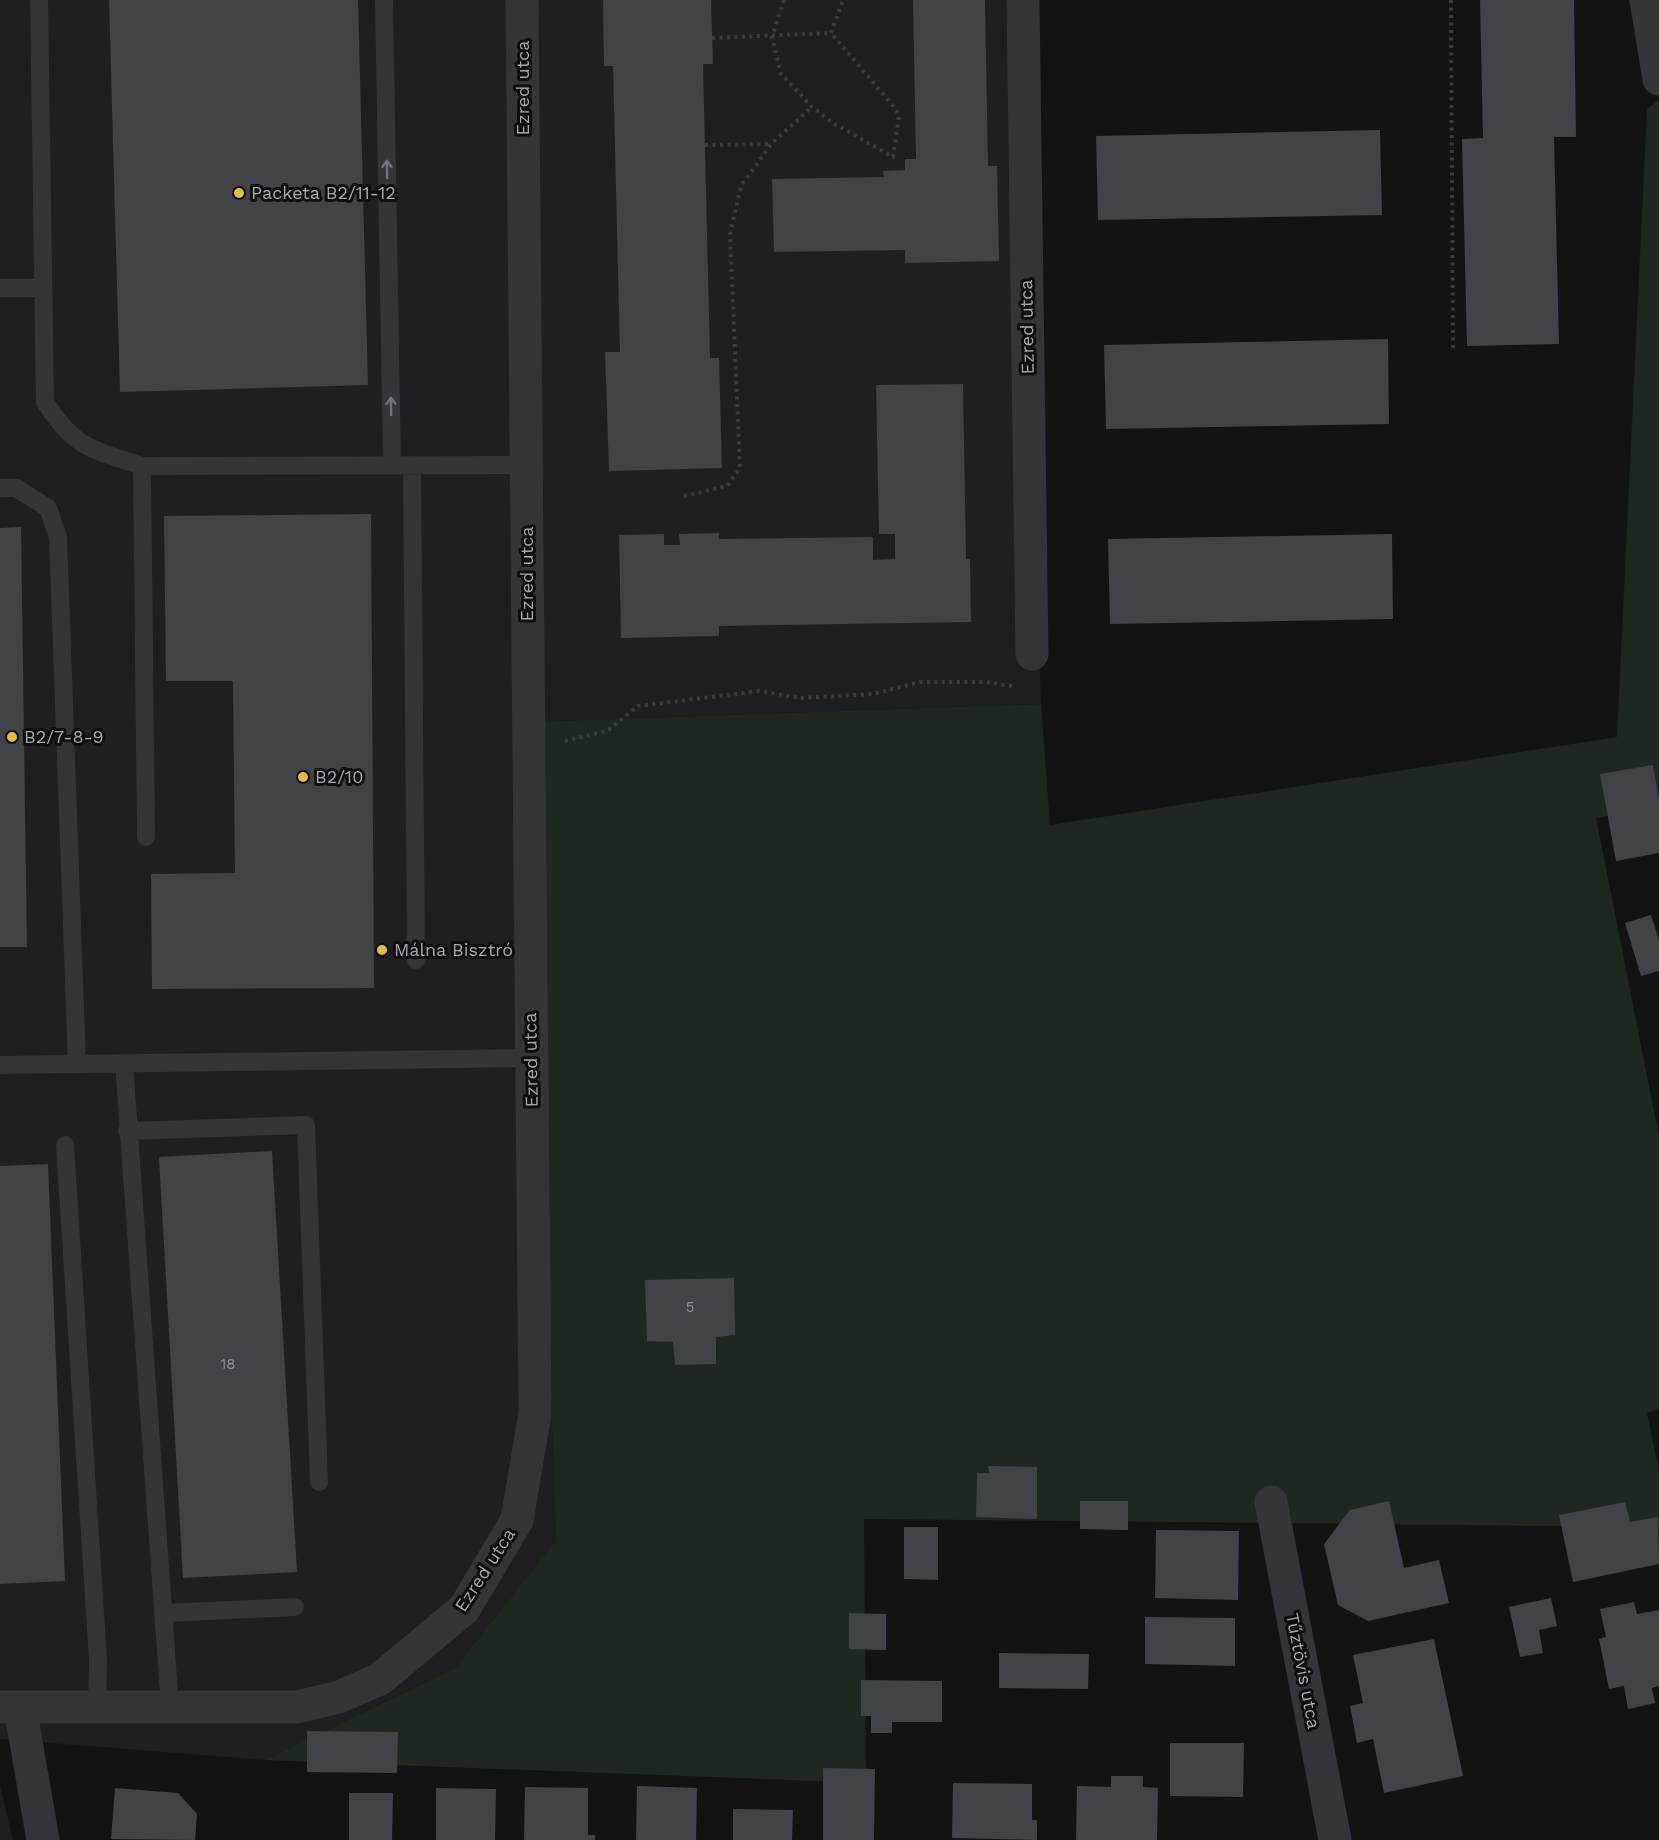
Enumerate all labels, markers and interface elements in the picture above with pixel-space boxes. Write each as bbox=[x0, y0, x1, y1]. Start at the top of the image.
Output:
street label: Ezred utca bbox=[512, 41, 533, 135]
one-way arrow bbox=[381, 160, 393, 180]
place label: Packeta B2/11-12 bbox=[251, 182, 396, 203]
marker: Packeta B2/11-12 bbox=[232, 186, 246, 200]
street label: Ezred utca bbox=[1015, 279, 1038, 375]
one-way arrow bbox=[385, 397, 397, 417]
street label: Ezred utca bbox=[516, 527, 537, 621]
place label: B2/7-8-9 bbox=[24, 726, 104, 747]
marker: B2/7-8-9 bbox=[5, 730, 19, 744]
place label: B2/10 bbox=[315, 766, 363, 787]
marker: B2/10 bbox=[296, 770, 310, 784]
place label: Málna Bisztró bbox=[394, 939, 513, 960]
marker: Málna Bisztró bbox=[375, 943, 389, 957]
street label: Ezred utca bbox=[519, 1012, 542, 1108]
house number: 5 bbox=[686, 1298, 694, 1316]
house number: 18 bbox=[220, 1355, 236, 1373]
street label: Ezred utca bbox=[450, 1524, 519, 1615]
street label: Tűztövis utca bbox=[1282, 1611, 1325, 1731]

